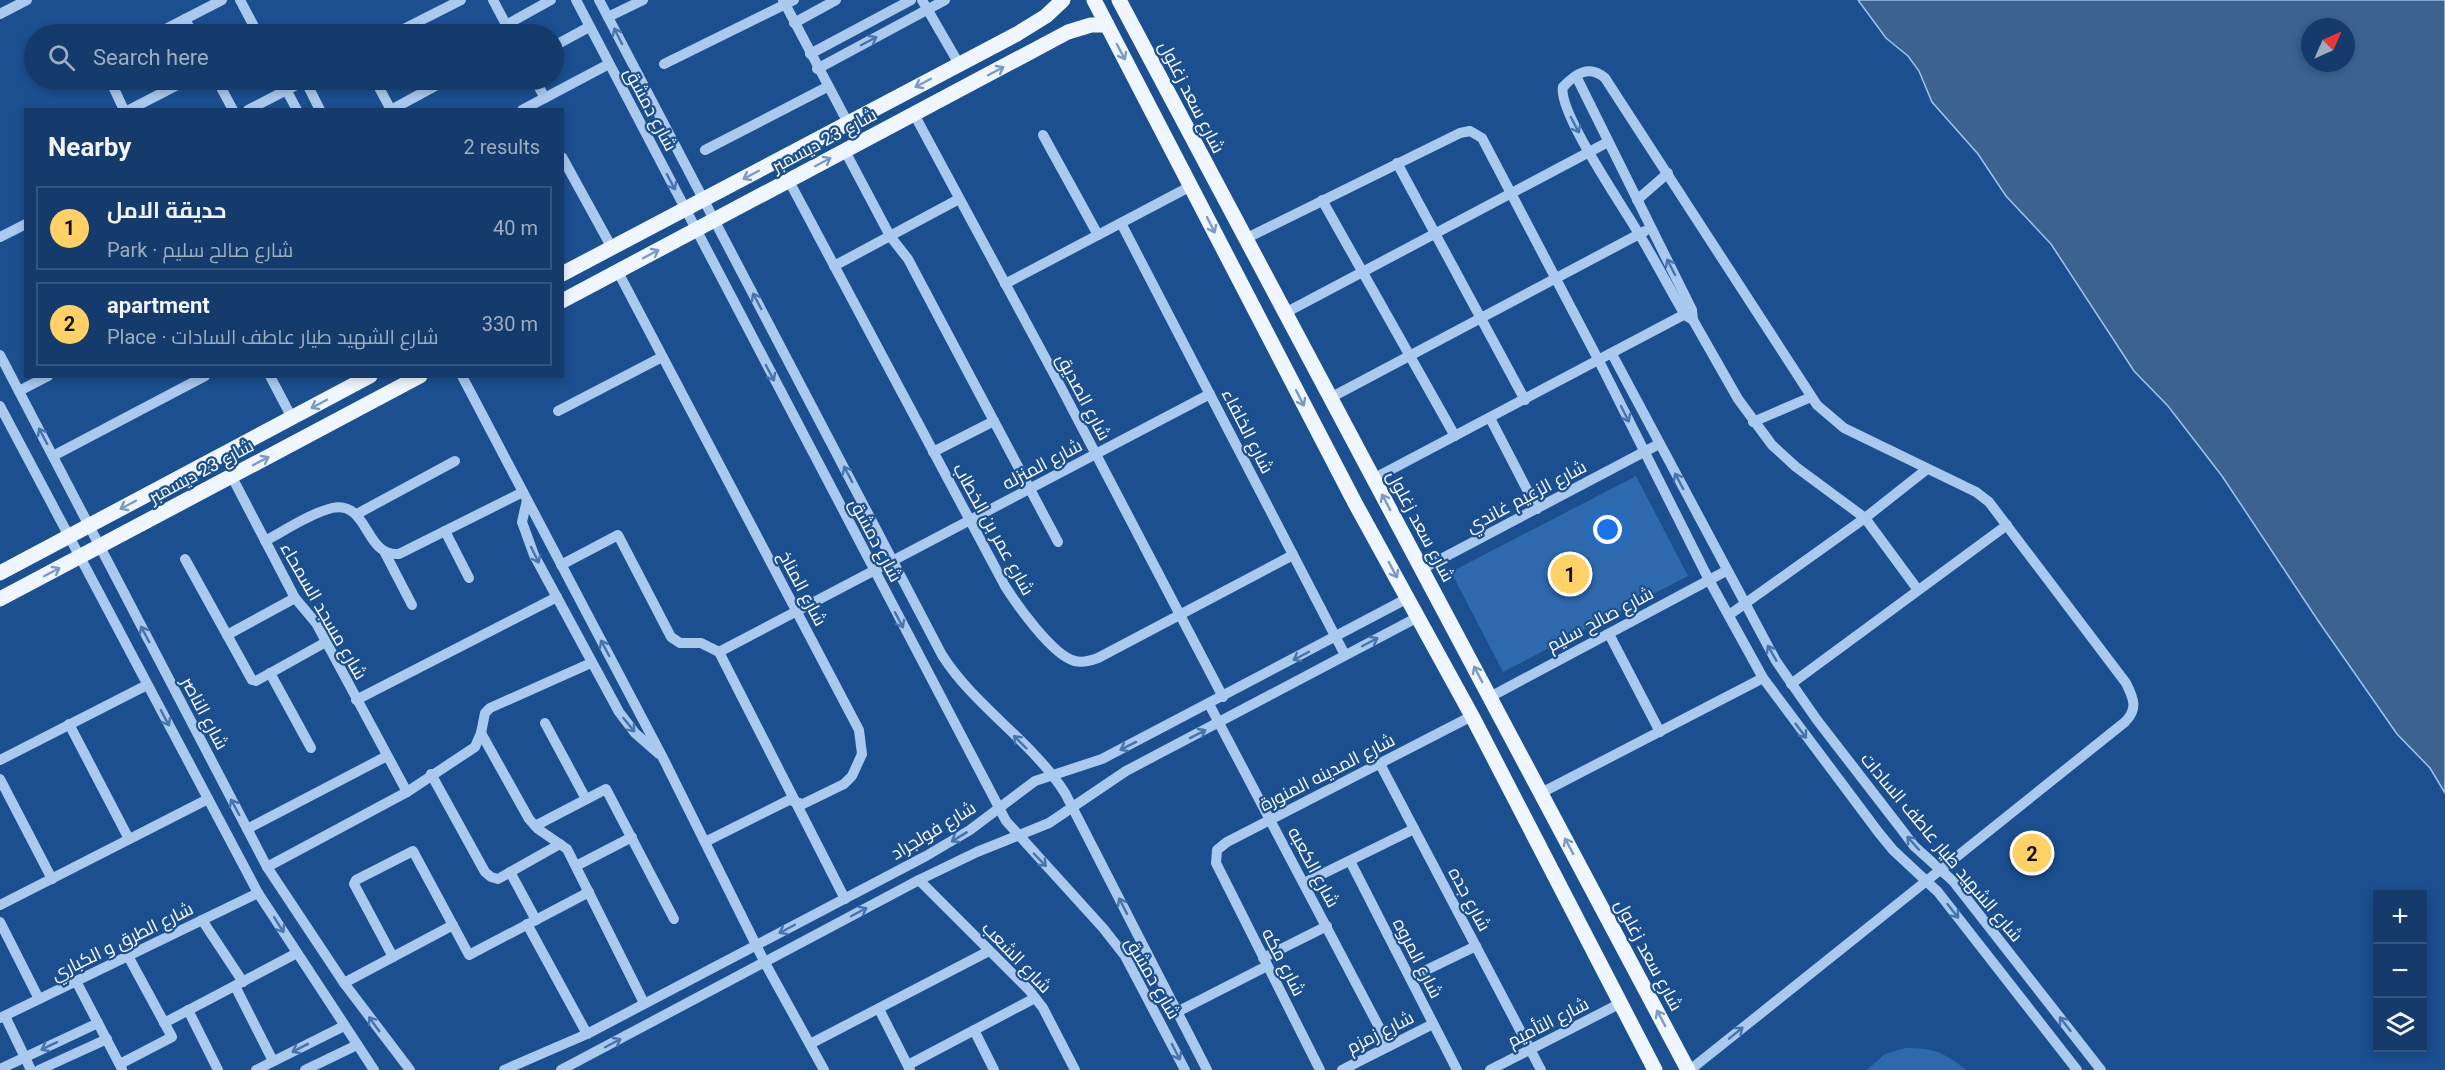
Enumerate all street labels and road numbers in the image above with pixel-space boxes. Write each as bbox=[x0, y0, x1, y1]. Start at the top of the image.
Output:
street label: شارع سعد زغلول bbox=[1153, 37, 1229, 158]
street label: شارع دمشق bbox=[619, 64, 682, 155]
street label: شارع 23 ديسمبر bbox=[767, 104, 881, 179]
street label: شارع الصديق bbox=[1051, 350, 1116, 445]
street label: شارع الخلفاء bbox=[1216, 385, 1278, 478]
street label: شارع المنزله bbox=[999, 434, 1086, 496]
street label: شارع 23 ديسمبر bbox=[144, 435, 258, 510]
street label: شارع الزعيم غاندي bbox=[1462, 455, 1592, 540]
street label: شارع عمر بن الخطاب bbox=[947, 459, 1039, 600]
street label: شارع سعد زغلول bbox=[1381, 467, 1459, 586]
street label: شارع دمشق bbox=[844, 495, 907, 586]
street label: شارع مسجد السمحاء bbox=[274, 539, 372, 684]
street label: شارع المناخ bbox=[773, 547, 832, 630]
street label: شارع صالح سليم bbox=[1543, 582, 1658, 658]
street label: شارع الناصر bbox=[175, 672, 233, 754]
street label: شارع المدينه المنورة bbox=[1256, 729, 1399, 817]
street label: شارع الشهيد طيار عاطف السادات bbox=[1855, 748, 2027, 947]
street label: شارع فولجراد bbox=[887, 796, 980, 865]
street label: شارع الكعبه bbox=[1282, 823, 1344, 912]
street label: شارع جده bbox=[1443, 863, 1496, 936]
street label: شارع سعد زغلول bbox=[1609, 896, 1687, 1015]
street label: شارع الطرق و الكباري bbox=[48, 898, 198, 988]
street label: شارع المروه bbox=[1387, 914, 1447, 1002]
street label: شارع الشعب bbox=[976, 917, 1056, 998]
street label: شارع مكه bbox=[1256, 925, 1310, 1000]
street label: شارع دمشق bbox=[1119, 933, 1185, 1024]
street label: شارع التأميم bbox=[1504, 993, 1593, 1053]
street label: شارع زمزم bbox=[1343, 1006, 1418, 1060]

